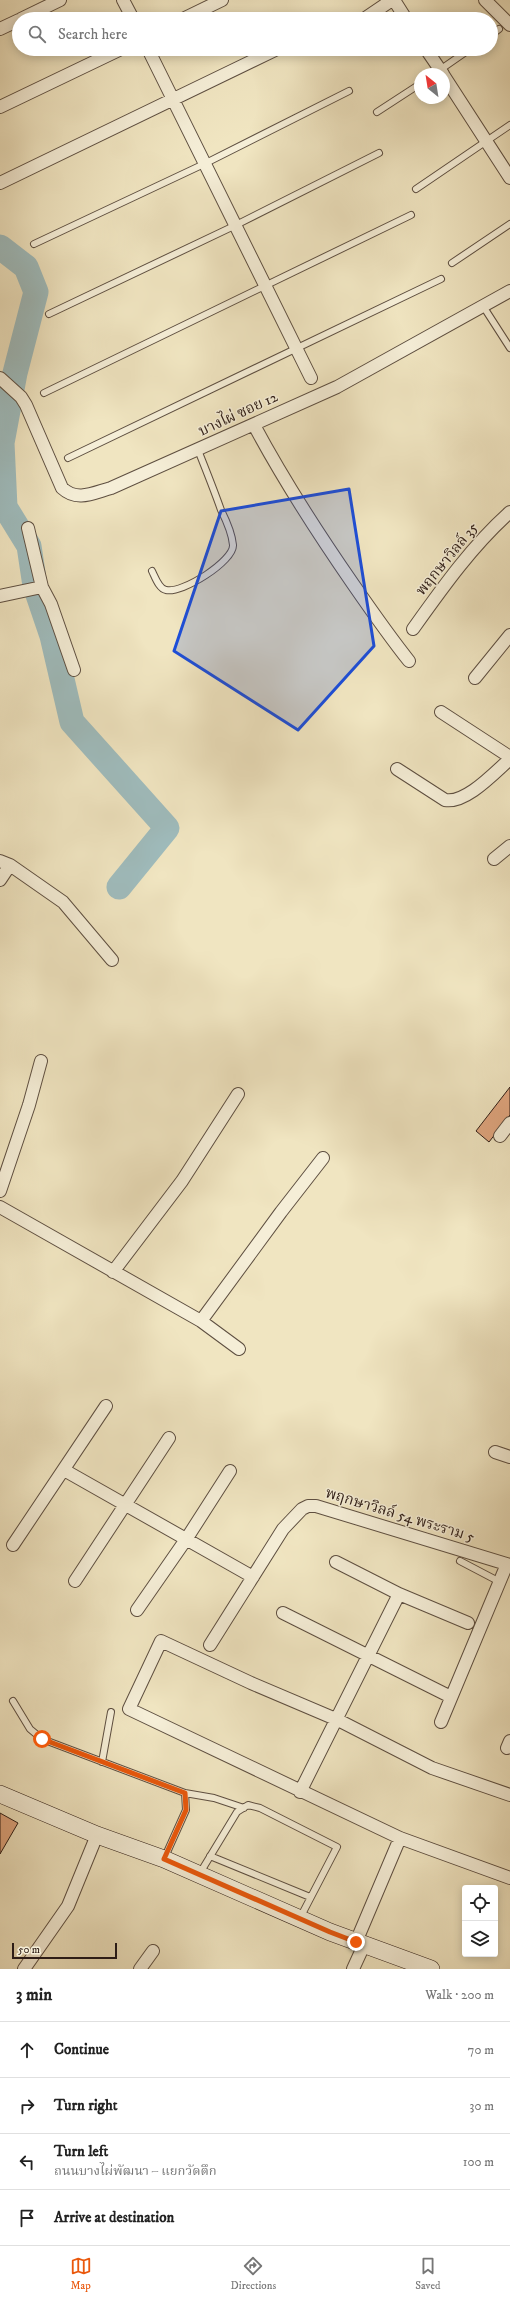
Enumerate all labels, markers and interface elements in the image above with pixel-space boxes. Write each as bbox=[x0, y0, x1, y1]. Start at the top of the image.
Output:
search box bbox=[12, 12, 498, 56]
icon: search bbox=[26, 23, 48, 45]
text: Search here bbox=[58, 25, 127, 44]
north arrow bbox=[414, 68, 450, 104]
street label: บางไผ่ ซอย 12 bbox=[194, 385, 281, 441]
street label: พฤกษาวิลล์ 35 bbox=[411, 517, 483, 600]
street label: พฤกษาวิลล์ 54 พระราม 5 bbox=[323, 1482, 478, 1547]
route start bbox=[33, 1730, 51, 1748]
map controls bbox=[462, 1885, 498, 1957]
button: locate bbox=[462, 1885, 498, 1921]
button: layers bbox=[462, 1921, 498, 1957]
route end bbox=[347, 1933, 365, 1951]
scale bar bbox=[12, 1941, 117, 1960]
text: 50 m bbox=[18, 1943, 40, 1957]
text: 3 min bbox=[16, 1984, 52, 2006]
text: Walk · 200 m bbox=[425, 1987, 494, 2003]
icon: ahead bbox=[16, 2039, 38, 2061]
text: Continue bbox=[54, 2040, 109, 2059]
text: 70 m bbox=[468, 2042, 494, 2058]
icon: right bbox=[16, 2095, 38, 2117]
text: Turn right bbox=[54, 2096, 117, 2115]
text: 30 m bbox=[470, 2098, 494, 2114]
text: Turn left bbox=[54, 2142, 108, 2161]
icon: left bbox=[16, 2151, 38, 2173]
text: 100 m bbox=[463, 2154, 494, 2170]
text: ถนนบางไผ่พัฒนา – แยกวัดตึก bbox=[54, 2163, 217, 2179]
icon: arrive bbox=[16, 2207, 38, 2229]
text: Arrive at destination bbox=[54, 2208, 174, 2227]
tab: Map bbox=[70, 2255, 92, 2293]
tab: Directions bbox=[231, 2255, 276, 2293]
tab: Saved bbox=[415, 2255, 440, 2293]

